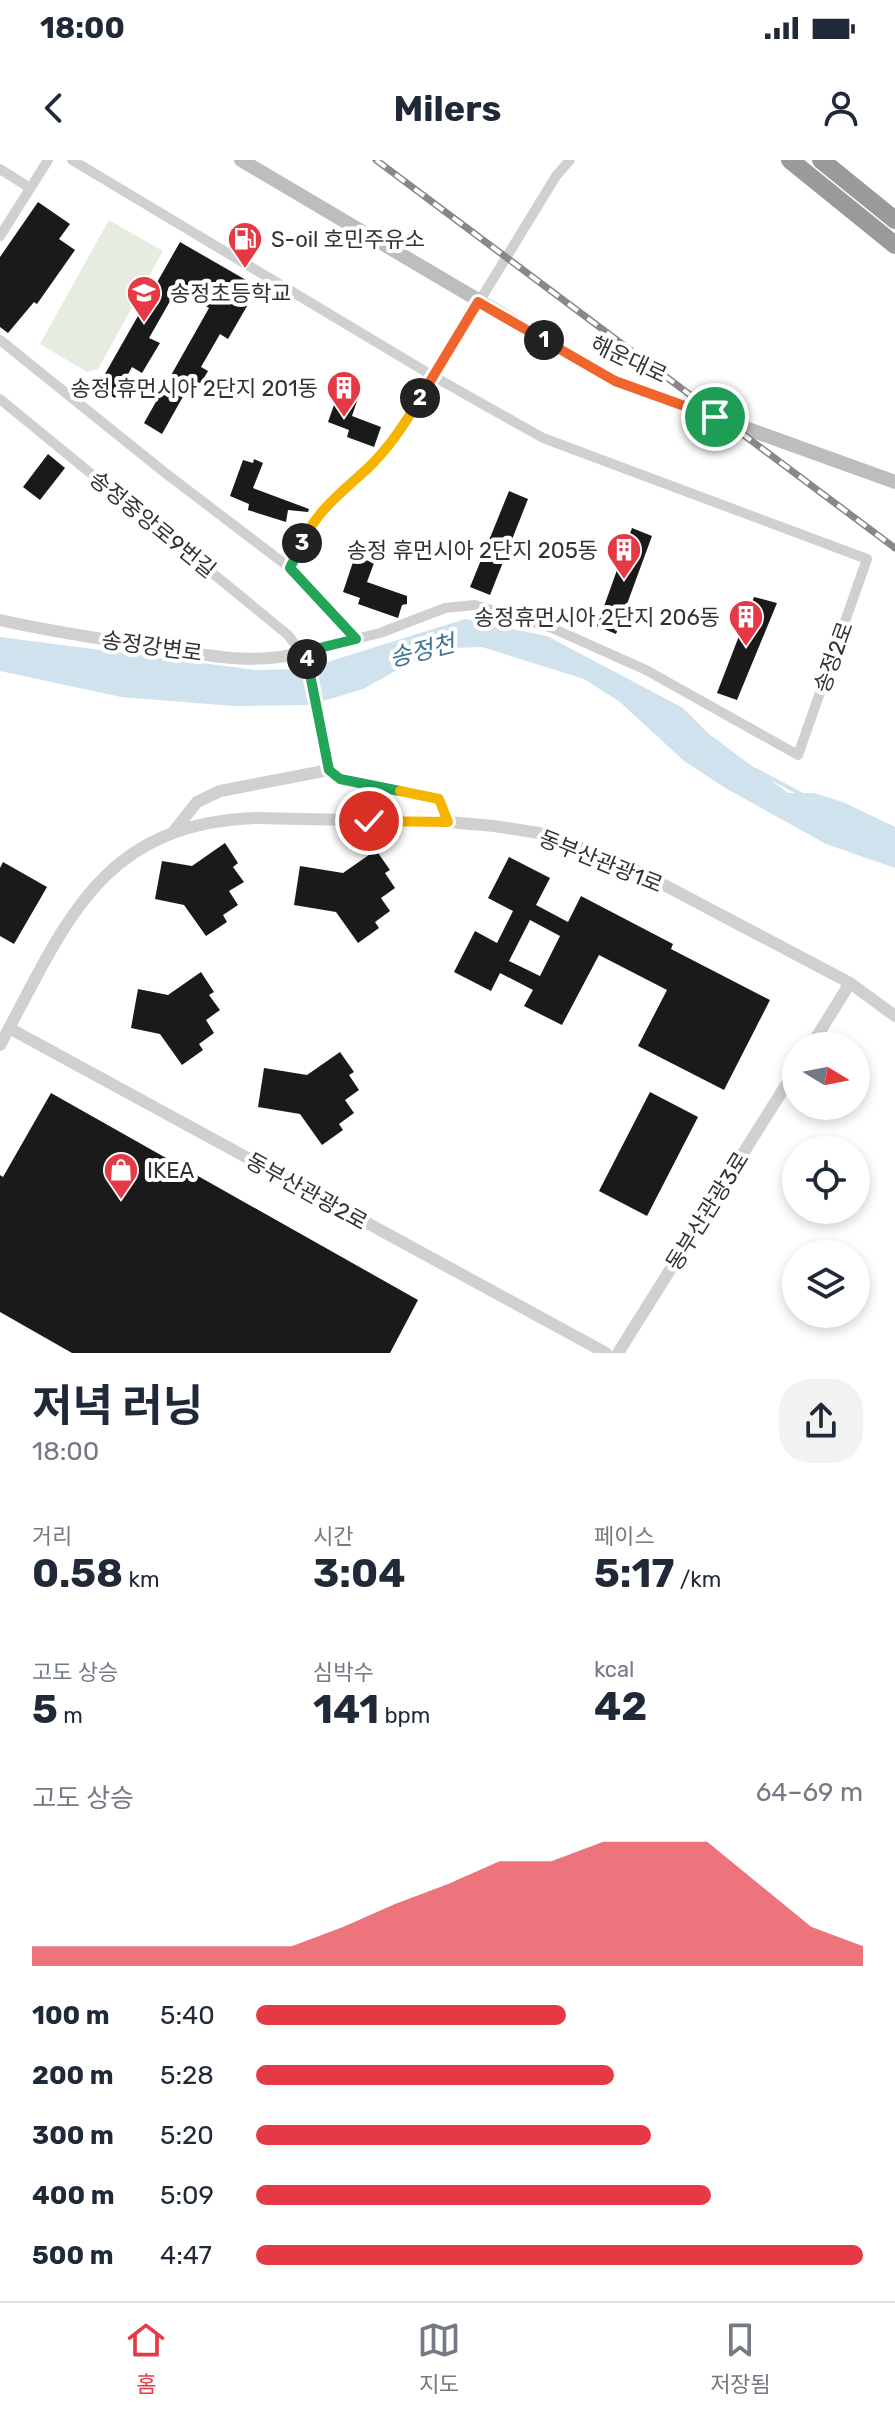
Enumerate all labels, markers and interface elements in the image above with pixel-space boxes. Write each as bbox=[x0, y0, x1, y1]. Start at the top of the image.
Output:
text: 18:00 bbox=[40, 10, 125, 46]
icon: back bbox=[32, 86, 76, 130]
icon: person bbox=[819, 86, 863, 130]
text: Milers bbox=[393, 87, 502, 130]
fuel station icon: S-oil 호민주유소 bbox=[226, 220, 264, 270]
place label: S-oil 호민주유소 bbox=[271, 226, 425, 253]
school or university icon: 송정초등학교 bbox=[125, 274, 163, 324]
place label: 송정초등학교 bbox=[170, 280, 291, 307]
pin: 1 bbox=[524, 320, 564, 360]
text: 1 bbox=[539, 326, 549, 353]
street label: 해운대로 bbox=[586, 330, 671, 389]
building icon: 송정 휴먼시아 2단지 201동 bbox=[325, 369, 363, 419]
place label: 송정 휴먼시아 2단지 201동 bbox=[70, 375, 318, 402]
pin: 2 bbox=[400, 378, 440, 418]
pin bbox=[681, 383, 749, 451]
text: 2 bbox=[413, 384, 427, 411]
icon: arrive bbox=[693, 395, 737, 439]
street label: 송정중앙로9번길 bbox=[84, 465, 221, 584]
pin: 3 bbox=[282, 523, 322, 563]
text: 3 bbox=[295, 529, 309, 556]
building icon: 송정 휴먼시아 2단지 205동 bbox=[605, 531, 643, 581]
place label: 송정 휴먼시아 2단지 205동 bbox=[347, 537, 598, 564]
building icon: 송정휴먼시아 2단지 206동 bbox=[727, 598, 765, 648]
place label: 송정휴먼시아 2단지 206동 bbox=[474, 604, 720, 631]
street label: 송정2로 bbox=[808, 618, 859, 696]
street label: 송정강변로 bbox=[100, 626, 204, 667]
water label: 송정천 bbox=[386, 629, 460, 673]
pin: 4 bbox=[287, 639, 327, 679]
text: 4 bbox=[299, 645, 315, 672]
pin bbox=[335, 787, 403, 855]
icon: check bbox=[347, 799, 391, 843]
street label: 동부산관광1로 bbox=[535, 824, 667, 898]
north arrow bbox=[782, 1032, 870, 1120]
map controls bbox=[782, 1032, 870, 1328]
button: locate bbox=[782, 1136, 870, 1224]
street label: 동부산관광2로 bbox=[241, 1147, 372, 1236]
street label: 동부산관광3로 bbox=[660, 1147, 755, 1276]
shop icon: IKEA bbox=[102, 1151, 140, 1201]
place label: IKEA bbox=[147, 1157, 195, 1184]
button: layers bbox=[782, 1240, 870, 1328]
button: share bbox=[779, 1379, 863, 1463]
text: 저녁 러닝 bbox=[32, 1380, 203, 1432]
text: 18:00 bbox=[32, 1436, 99, 1467]
text: 거리 bbox=[32, 1523, 72, 1550]
text: 시간 bbox=[313, 1523, 353, 1550]
text: 페이스 bbox=[594, 1523, 655, 1550]
text: 0.58 bbox=[32, 1550, 123, 1597]
text: 3:04 bbox=[313, 1550, 406, 1597]
text: 5:17 bbox=[594, 1550, 674, 1597]
text: km bbox=[123, 1566, 160, 1593]
text: /km bbox=[674, 1566, 721, 1593]
text: kcal bbox=[594, 1656, 634, 1683]
text: 고도 상승 bbox=[32, 1659, 118, 1686]
text: 심박수 bbox=[313, 1659, 374, 1686]
text: 42 bbox=[594, 1683, 647, 1730]
text: 5 bbox=[32, 1686, 58, 1733]
text: 141 bbox=[313, 1686, 379, 1733]
text: m bbox=[58, 1702, 83, 1729]
text: bpm bbox=[379, 1702, 430, 1729]
text: 64–69 m bbox=[756, 1777, 863, 1808]
text: 고도 상승 bbox=[32, 1783, 134, 1814]
text: 100 m bbox=[32, 2000, 110, 2031]
text: 5:40 bbox=[160, 2000, 215, 2031]
text: 200 m bbox=[32, 2060, 114, 2091]
text: 5:28 bbox=[160, 2060, 214, 2091]
text: 300 m bbox=[32, 2120, 114, 2151]
text: 5:20 bbox=[160, 2120, 214, 2151]
text: 400 m bbox=[32, 2180, 114, 2211]
text: 5:09 bbox=[160, 2180, 214, 2211]
text: 500 m bbox=[32, 2240, 114, 2271]
text: 4:47 bbox=[160, 2240, 212, 2271]
tab: 홈 bbox=[124, 2318, 168, 2398]
tab: 지도 bbox=[417, 2318, 461, 2398]
tab: 저장됨 bbox=[710, 2318, 771, 2398]

